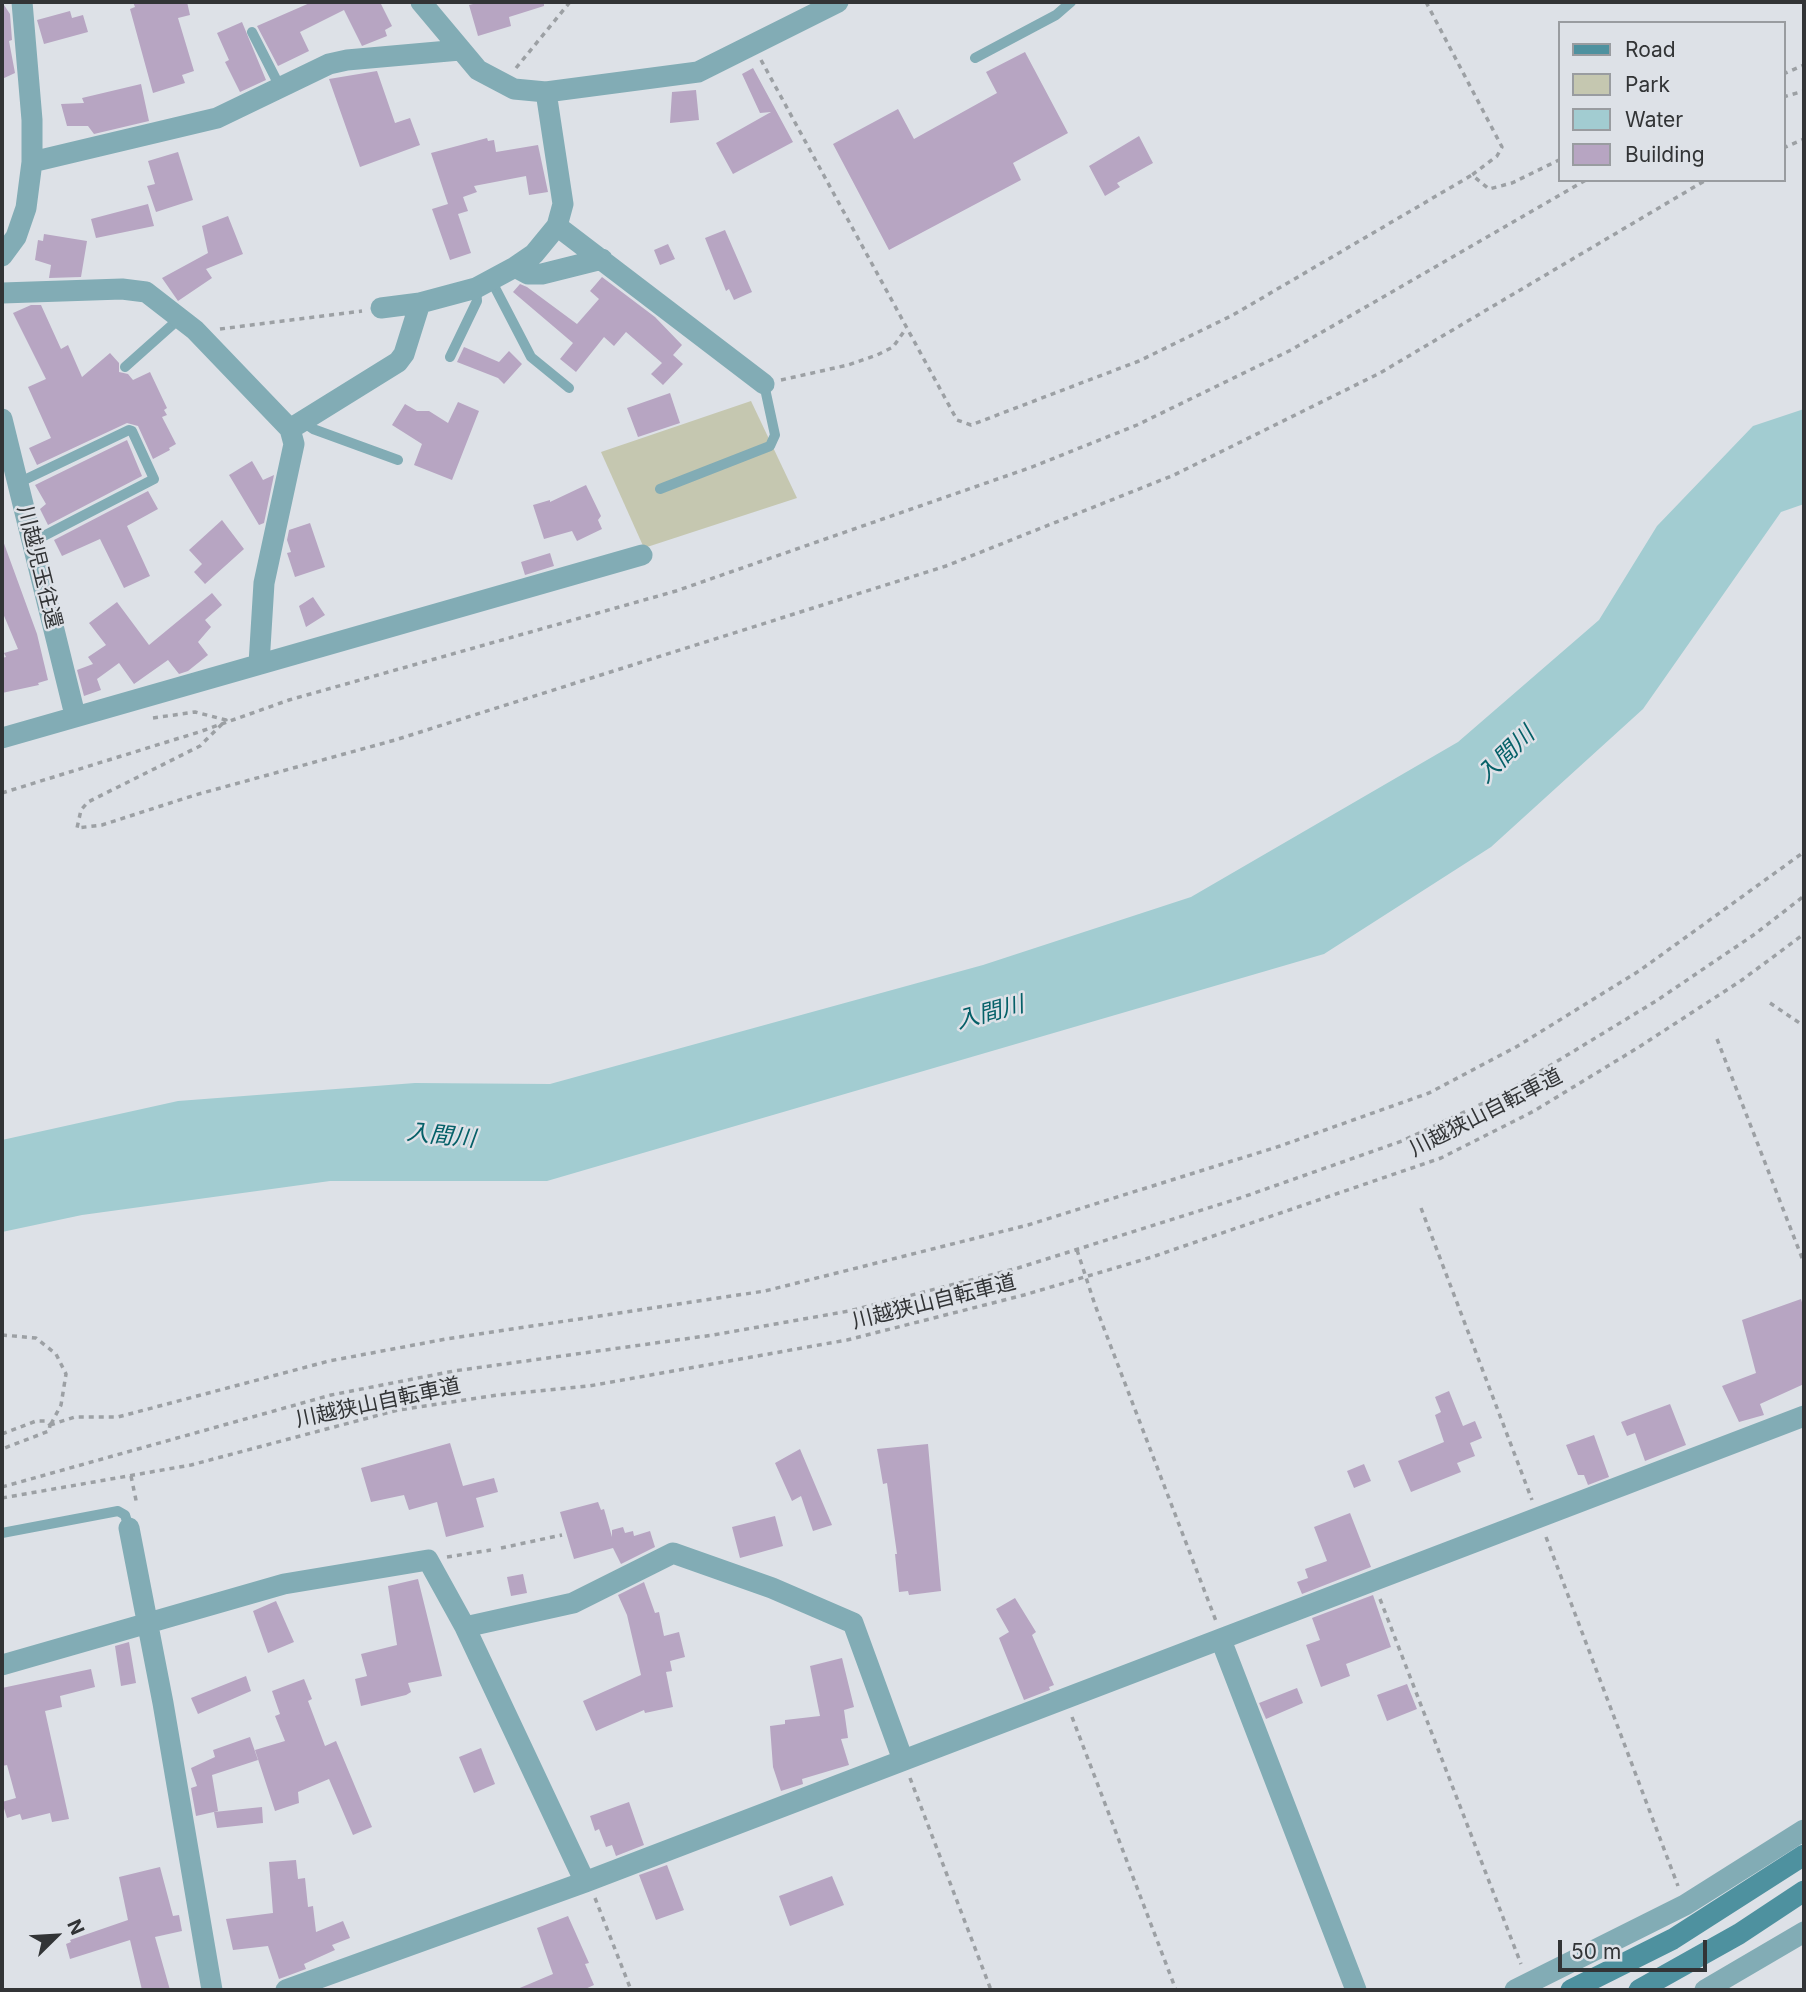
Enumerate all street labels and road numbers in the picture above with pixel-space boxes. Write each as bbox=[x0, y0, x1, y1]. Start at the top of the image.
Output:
street label: 川越児玉往還 bbox=[12, 503, 66, 631]
street label: 川越狭山自転車道 bbox=[1405, 1064, 1567, 1162]
street label: 川越狭山自転車道 bbox=[849, 1269, 1019, 1335]
street label: 川越狭山自転車道 bbox=[293, 1373, 463, 1433]

